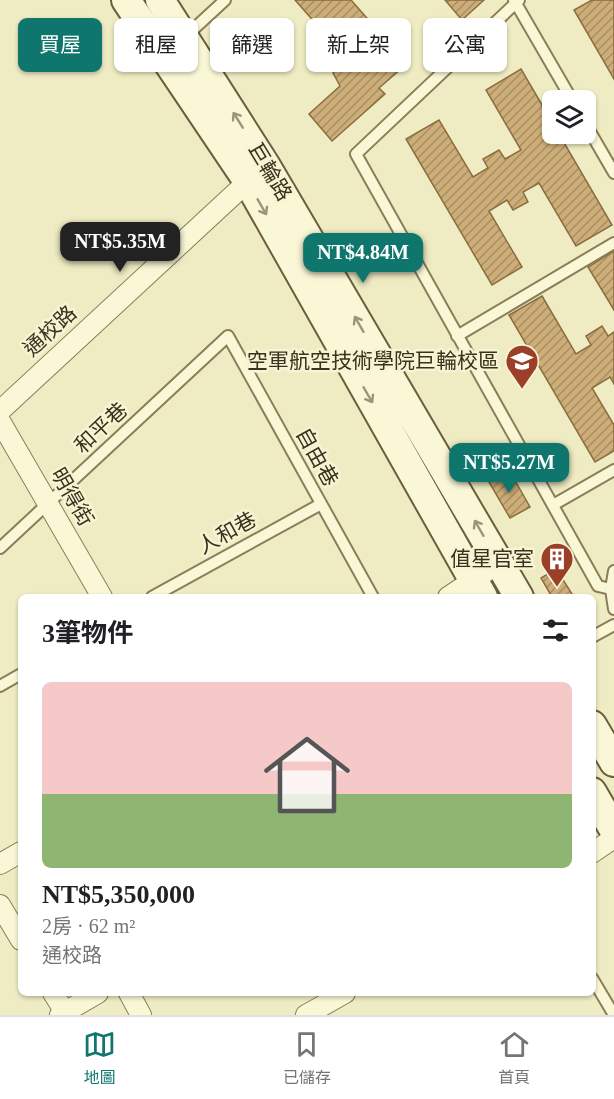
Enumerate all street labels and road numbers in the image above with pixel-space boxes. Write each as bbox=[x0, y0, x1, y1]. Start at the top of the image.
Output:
street label: 巨輪路 bbox=[243, 139, 297, 205]
street label: 通校路 bbox=[19, 301, 81, 361]
street label: 和平巷 bbox=[70, 398, 132, 458]
street label: 自由巷 bbox=[291, 424, 343, 490]
street label: 明得街 bbox=[46, 464, 98, 530]
street label: 人和巷 bbox=[194, 507, 260, 559]

